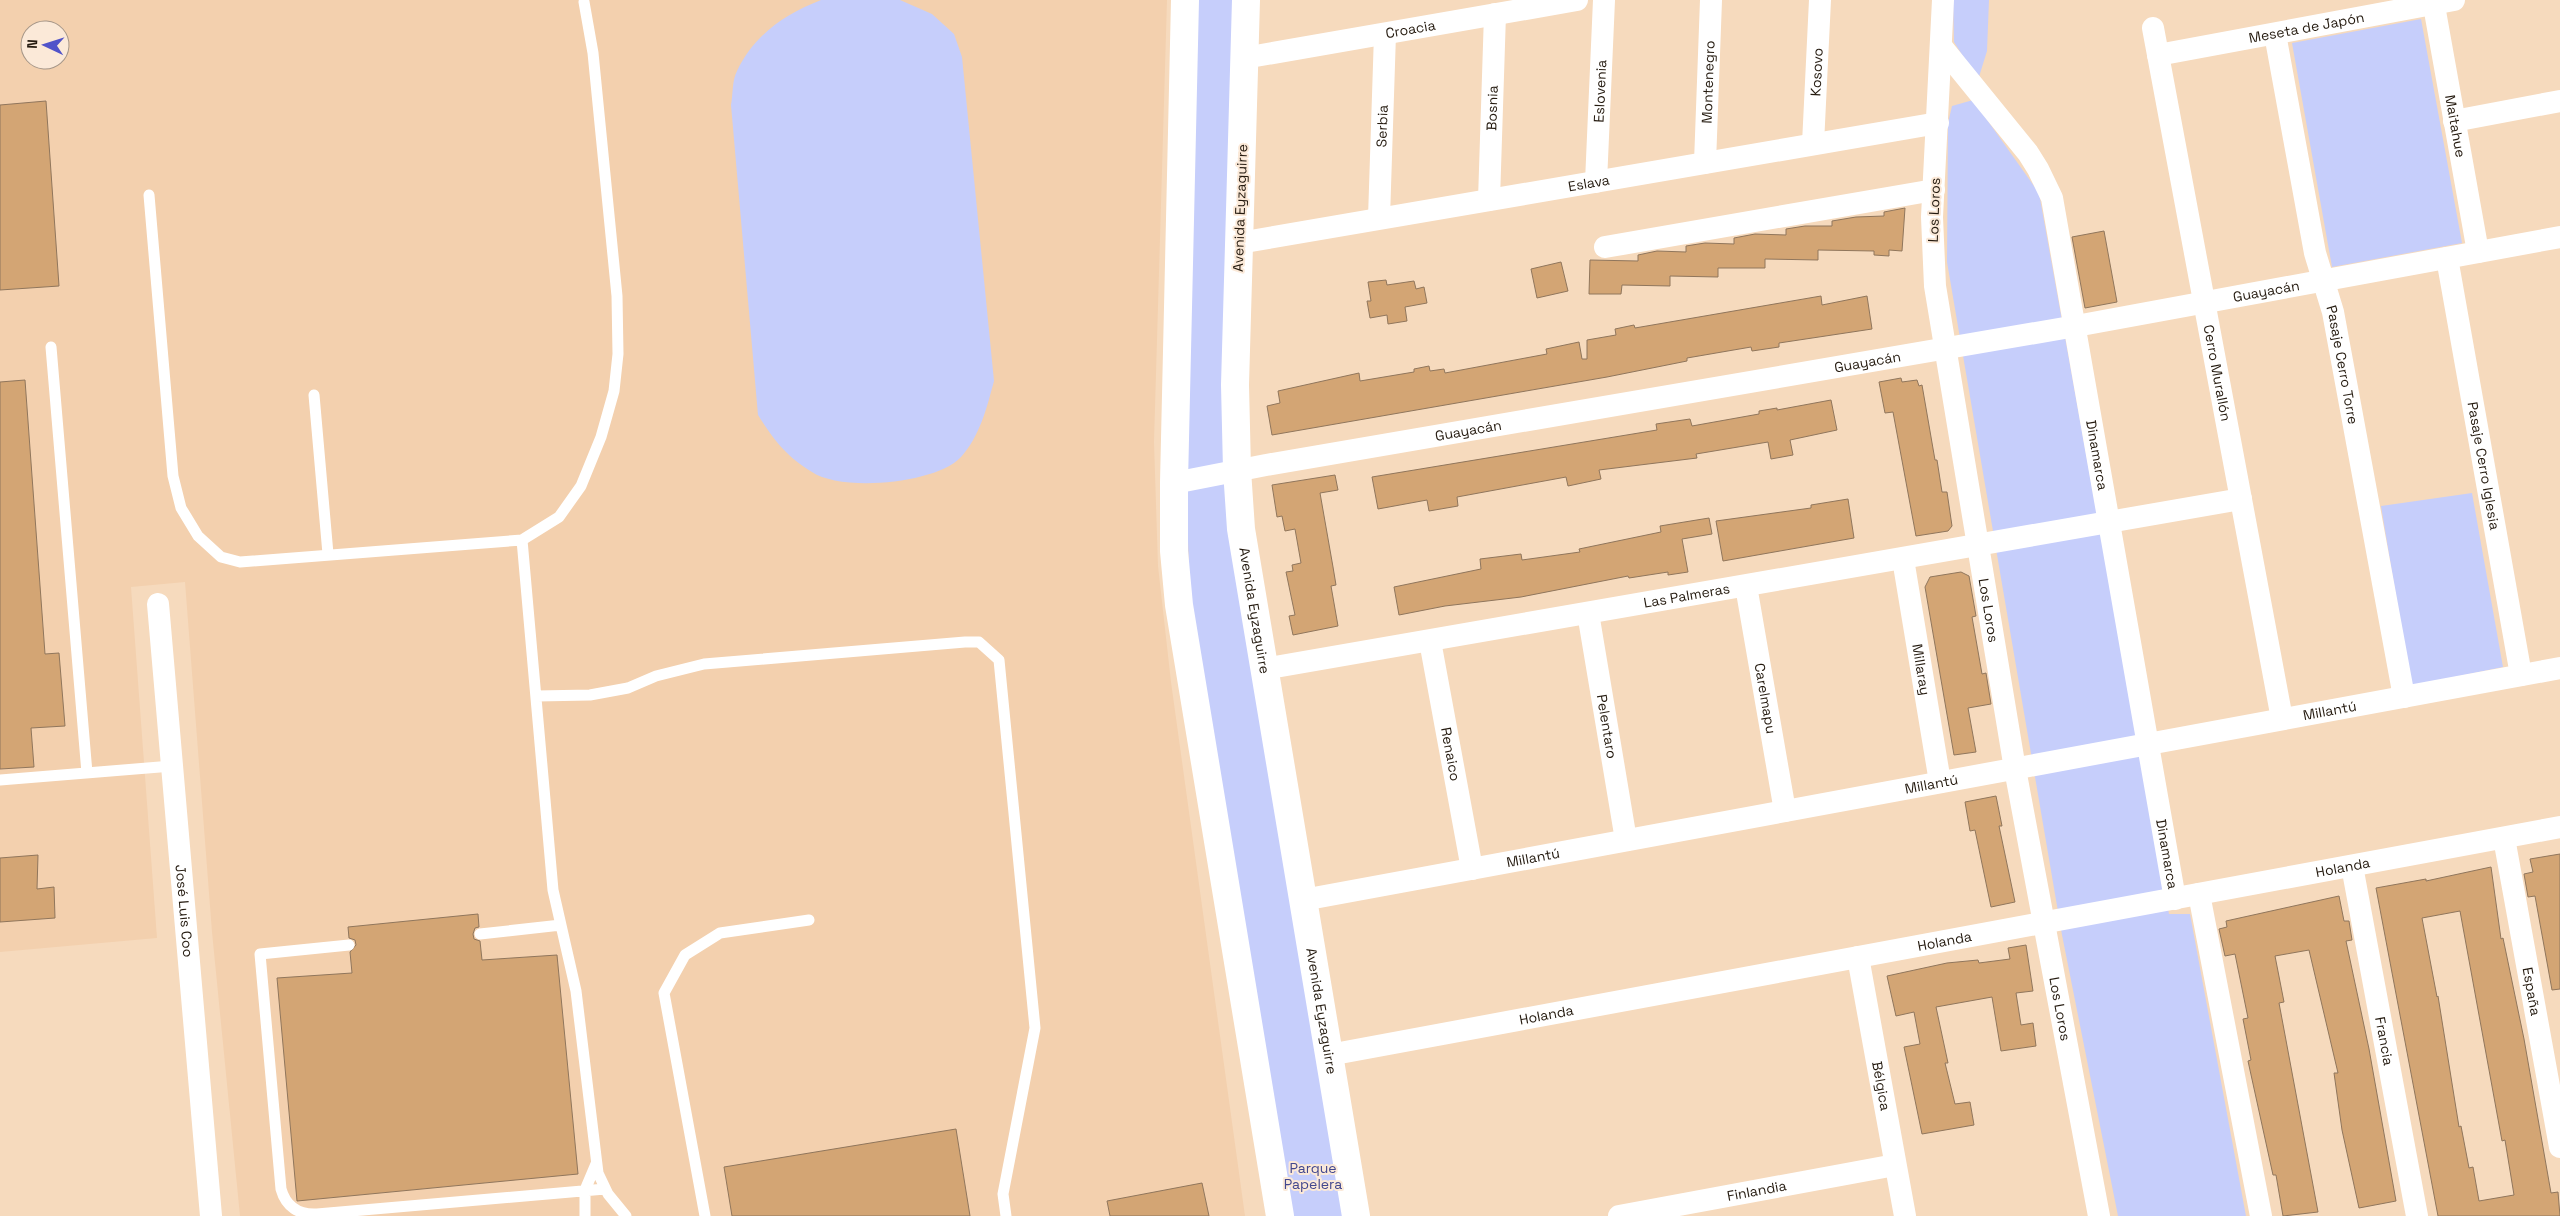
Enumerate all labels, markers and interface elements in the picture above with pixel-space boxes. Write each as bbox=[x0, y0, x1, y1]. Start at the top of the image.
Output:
street label: Meseta de Japón bbox=[2247, 8, 2366, 47]
street label: Croacia bbox=[1384, 16, 1437, 42]
north arrow bbox=[20, 20, 70, 70]
text: N bbox=[23, 39, 41, 49]
street label: Montenegro bbox=[1697, 40, 1719, 124]
street label: Kosovo bbox=[1806, 47, 1827, 97]
street label: Eslovenia bbox=[1590, 59, 1610, 123]
street label: Bosnia bbox=[1482, 85, 1502, 131]
street label: Maitahue bbox=[2441, 93, 2470, 159]
street label: Serbia bbox=[1372, 104, 1392, 148]
street label: Avenida Eyzaguirre bbox=[1229, 144, 1251, 272]
street label: Eslava bbox=[1567, 171, 1611, 195]
street label: Los Loros bbox=[1924, 177, 1944, 243]
street label: Guayacán bbox=[2232, 276, 2301, 306]
street label: Pasaje Cerro Torre bbox=[2322, 303, 2363, 426]
street label: Cerro Murallón bbox=[2200, 323, 2235, 423]
street label: Guayacán bbox=[1833, 347, 1902, 376]
street label: Pasaje Cerro Iglesia bbox=[2464, 400, 2504, 531]
street label: Guayacán bbox=[1434, 416, 1503, 445]
street label: Dinamarca bbox=[2082, 419, 2112, 492]
street label: Avenida Eyzaguirre bbox=[1235, 546, 1274, 675]
street label: Los Loros bbox=[1975, 577, 2003, 644]
street label: Las Palmeras bbox=[1642, 579, 1731, 612]
street label: Millaray bbox=[1908, 642, 1934, 697]
street label: Carelmapu bbox=[1750, 662, 1780, 735]
street label: Pelentaro bbox=[1593, 693, 1621, 760]
street label: Millantú bbox=[2302, 697, 2358, 724]
street label: Renaico bbox=[1437, 726, 1465, 782]
street label: Millantú bbox=[1903, 770, 1960, 798]
street label: Dinamarca bbox=[2152, 817, 2182, 891]
street label: Millantú bbox=[1505, 844, 1561, 871]
street label: Holanda bbox=[2314, 853, 2371, 881]
street label: José Luis Coo bbox=[172, 864, 198, 958]
street label: Holanda bbox=[1916, 927, 1973, 955]
street label: Avenida Eyzaguirre bbox=[1302, 946, 1341, 1076]
street label: España bbox=[2519, 966, 2545, 1017]
street label: Los Loros bbox=[2045, 975, 2075, 1042]
street label: Holanda bbox=[1518, 1001, 1575, 1029]
street label: Francia bbox=[2371, 1015, 2398, 1067]
street label: Bélgica bbox=[1868, 1060, 1895, 1112]
park label: Parque Papelera bbox=[1284, 1159, 1342, 1193]
street label: Finlandia bbox=[1725, 1176, 1788, 1205]

